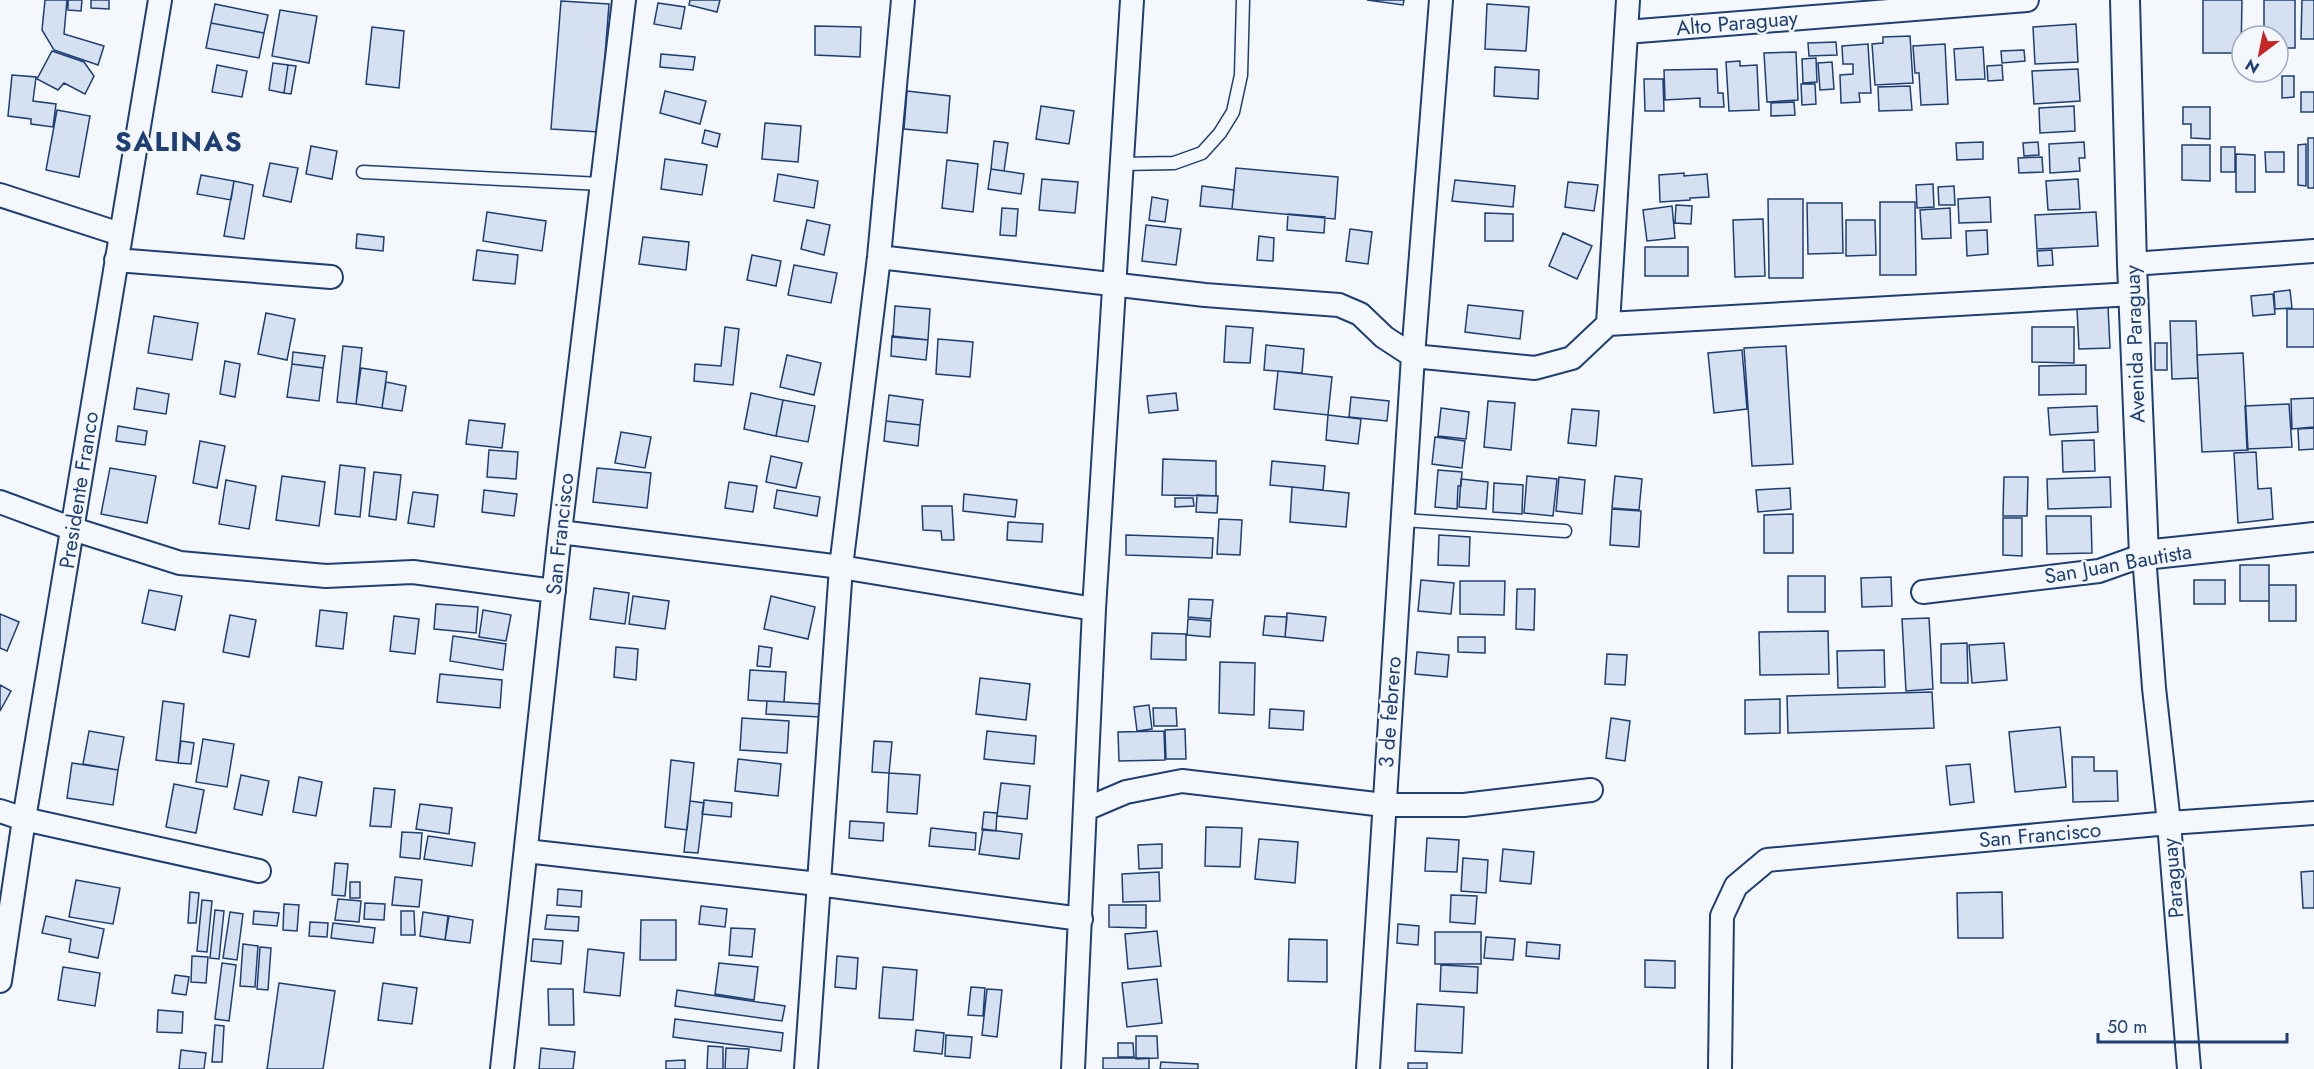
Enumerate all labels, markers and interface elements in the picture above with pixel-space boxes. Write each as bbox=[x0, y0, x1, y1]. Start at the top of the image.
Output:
street label: Alto Paraguay bbox=[1675, 3, 1800, 43]
north arrow bbox=[2230, 24, 2290, 84]
text: N bbox=[2241, 53, 2264, 79]
district label: SALINAS bbox=[115, 122, 243, 161]
street label: Avenida Paraguay bbox=[2117, 264, 2153, 423]
street label: Presidente Franco bbox=[52, 409, 106, 571]
street label: San Francisco bbox=[539, 471, 581, 597]
street label: San Juan Bautista bbox=[2042, 536, 2194, 592]
street label: 3 de febrero bbox=[1371, 655, 1409, 769]
street label: San Francisco bbox=[1978, 815, 2102, 855]
street label: Paraguay bbox=[2154, 836, 2191, 919]
scale bar bbox=[2098, 1006, 2287, 1044]
text: 50 m bbox=[2107, 1014, 2147, 1040]

